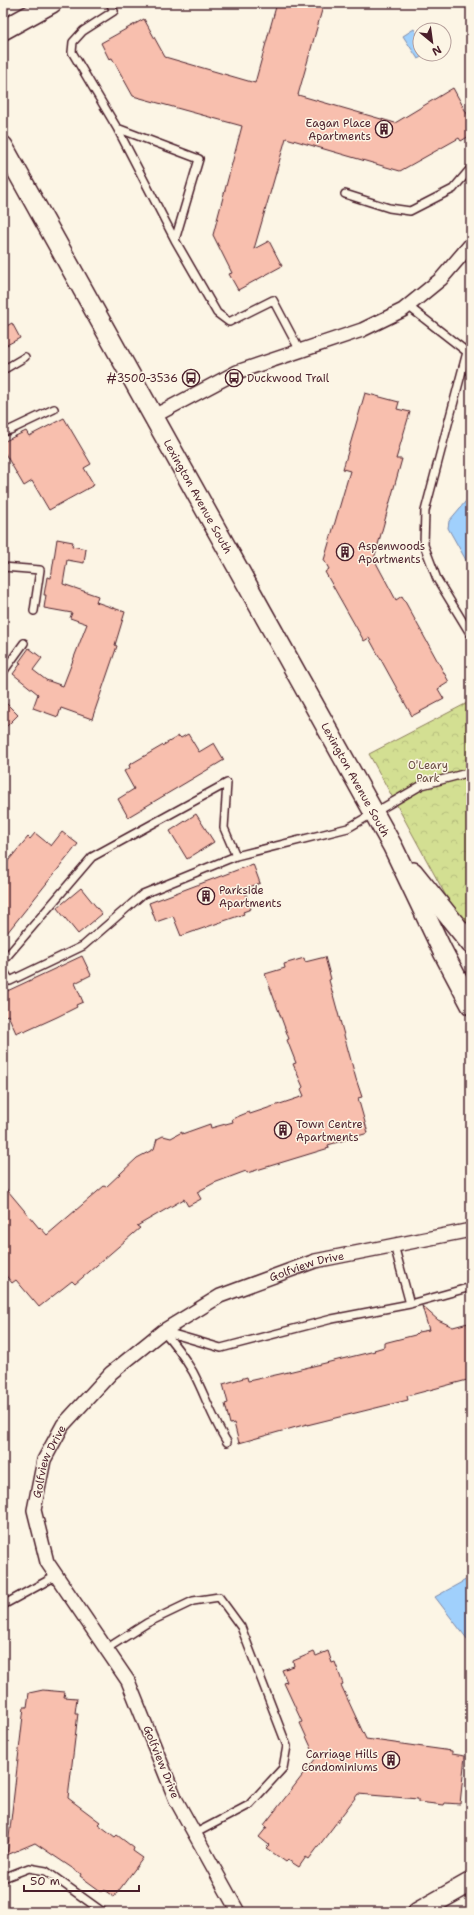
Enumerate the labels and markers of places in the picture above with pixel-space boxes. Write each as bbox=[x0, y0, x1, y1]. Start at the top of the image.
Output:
place label: Eagan Place Apartments bbox=[306, 116, 371, 144]
building icon: Eagan Place Apartments bbox=[374, 119, 394, 139]
bus stop icon: #3500-3536 bbox=[181, 368, 201, 388]
bus stop icon: Duckwood Trail bbox=[224, 368, 244, 388]
place label: #3500-3536 bbox=[106, 371, 178, 386]
place label: Duckwood Trail bbox=[247, 371, 330, 386]
place label: Aspenwoods Apartments bbox=[358, 539, 425, 567]
building icon: Aspenwoods Apartments bbox=[335, 542, 355, 562]
place label: Parkside Apartments bbox=[219, 883, 282, 911]
building icon: Parkside Apartments bbox=[196, 886, 216, 906]
place label: Town Centre Apartments bbox=[296, 1117, 363, 1145]
building icon: Town Centre Apartments bbox=[273, 1120, 293, 1140]
place label: Carriage Hills Condominiums bbox=[301, 1747, 378, 1775]
building icon: Carriage Hills Condominiums bbox=[381, 1750, 401, 1770]

